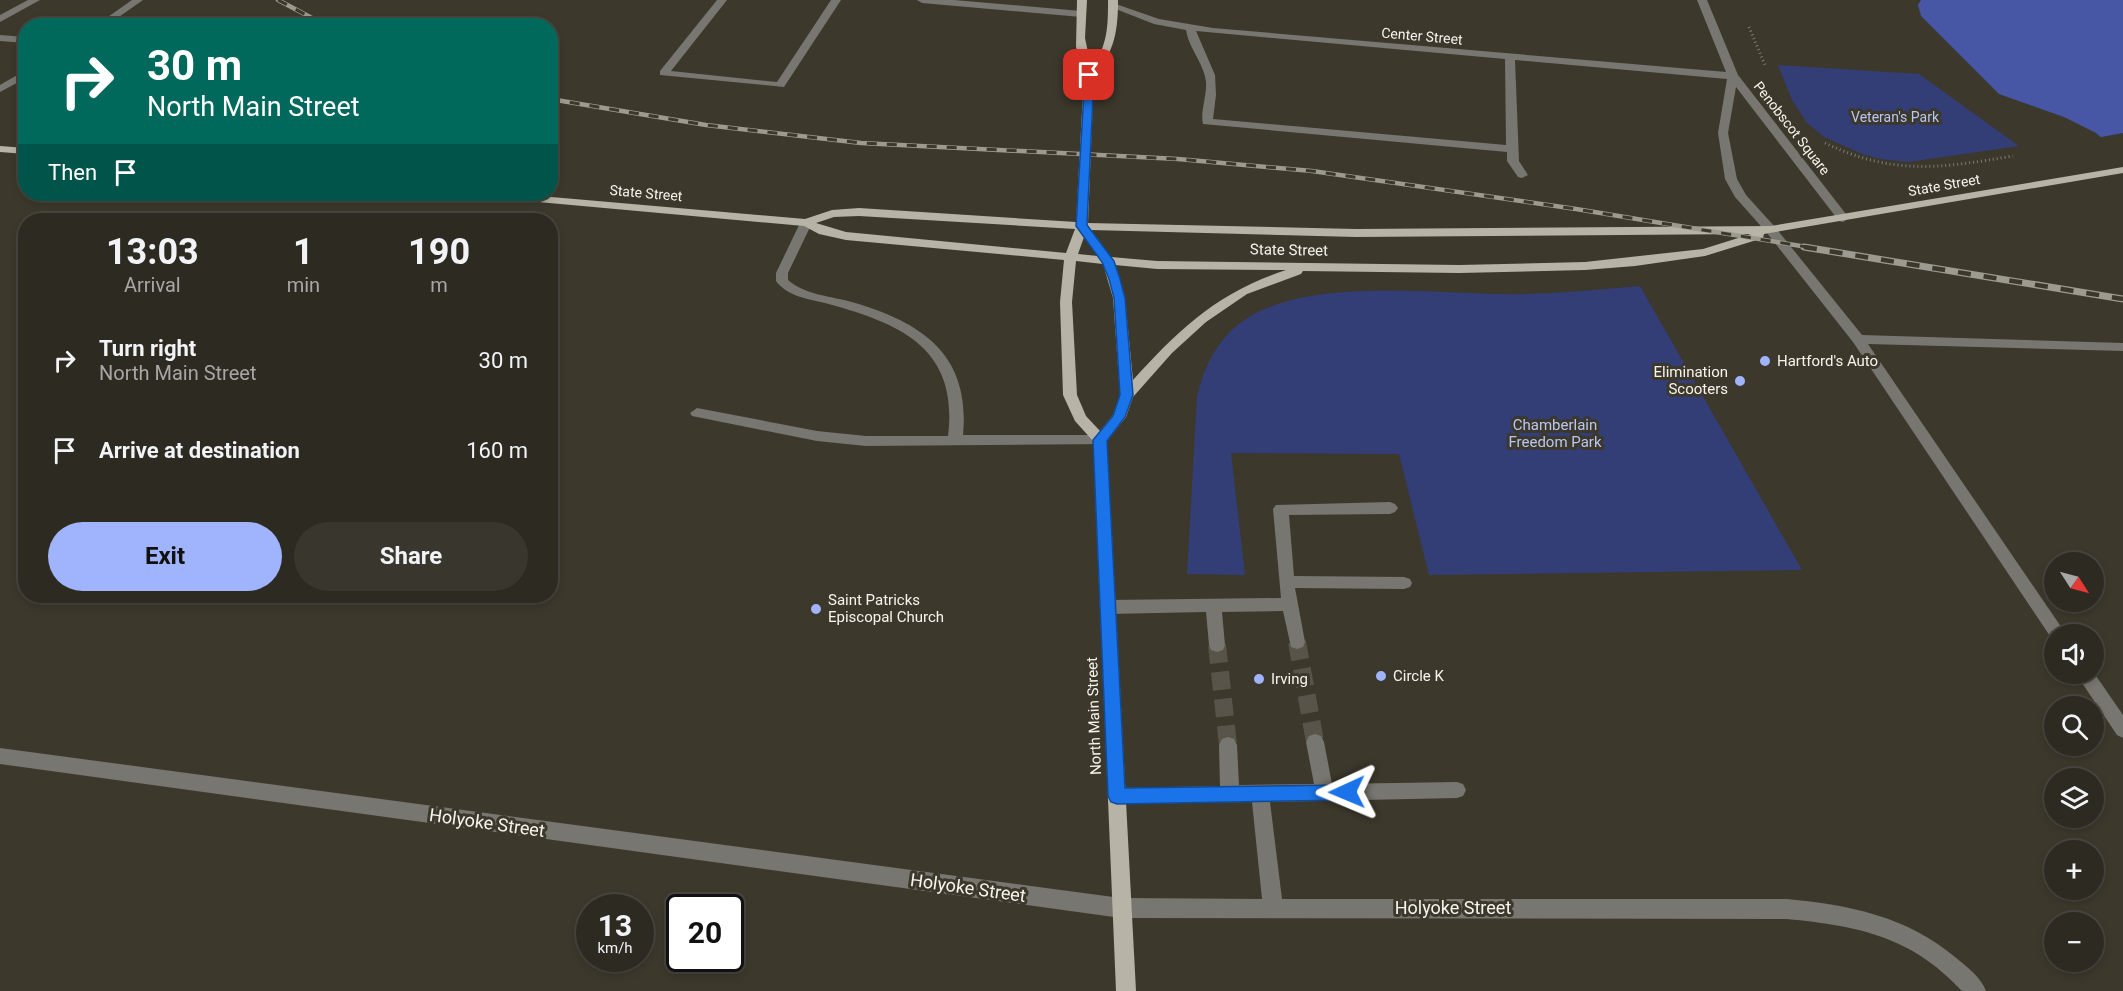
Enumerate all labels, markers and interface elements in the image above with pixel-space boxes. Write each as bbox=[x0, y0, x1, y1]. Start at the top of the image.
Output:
street label: Center Street bbox=[1381, 24, 1464, 48]
text: 30 m bbox=[147, 41, 242, 90]
icon: right bbox=[48, 42, 126, 120]
pin bbox=[1063, 49, 1114, 100]
icon: arrive bbox=[1072, 58, 1105, 91]
street label: Penobscot Square bbox=[1751, 78, 1833, 178]
text: North Main Street bbox=[147, 91, 360, 123]
park label: Veteran's Park bbox=[1851, 109, 1940, 125]
icon: arrive bbox=[109, 156, 142, 189]
text: Then bbox=[48, 160, 97, 185]
street label: State Street bbox=[1907, 171, 1982, 199]
street label: State Street bbox=[609, 182, 683, 204]
text: 13:03 bbox=[106, 231, 199, 273]
text: 1 bbox=[293, 231, 314, 273]
text: 190 bbox=[408, 231, 470, 273]
street label: State Street bbox=[1250, 240, 1328, 260]
text: Arrival bbox=[124, 273, 181, 297]
text: min bbox=[287, 273, 320, 297]
text: m bbox=[430, 273, 448, 297]
text: Turn right bbox=[99, 336, 196, 361]
icon: right bbox=[48, 344, 81, 377]
text: 30 m bbox=[479, 348, 528, 373]
place label: Hartford's Auto bbox=[1777, 352, 1878, 370]
marker: Hartford's Auto bbox=[1758, 354, 1772, 368]
text: North Main Street bbox=[99, 361, 256, 385]
place label: Elimination Scooters bbox=[1654, 363, 1728, 398]
marker: Elimination Scooters bbox=[1733, 374, 1747, 388]
park label: Chamberlain Freedom Park bbox=[1508, 416, 1602, 451]
icon: arrive bbox=[48, 434, 81, 467]
text: Arrive at destination bbox=[99, 438, 300, 463]
text: 160 m bbox=[466, 438, 528, 463]
button: Exit bbox=[48, 522, 282, 591]
button: Share bbox=[294, 522, 528, 591]
north arrow bbox=[2044, 552, 2104, 612]
map controls bbox=[2044, 552, 2104, 972]
place label: Saint Patricks Episcopal Church bbox=[828, 591, 944, 626]
marker: Saint Patricks Episcopal Church bbox=[809, 602, 823, 616]
button: sound bbox=[2044, 624, 2104, 684]
street label: North Main Street bbox=[1083, 657, 1105, 775]
place label: Circle K bbox=[1393, 667, 1445, 685]
marker: Circle K bbox=[1374, 669, 1388, 683]
place label: Irving bbox=[1271, 670, 1308, 688]
marker: Irving bbox=[1252, 672, 1266, 686]
button: search bbox=[2044, 696, 2104, 756]
position arrow bbox=[1315, 760, 1379, 824]
button: layers bbox=[2044, 768, 2104, 828]
street label: Holyoke Street bbox=[428, 804, 546, 841]
button: + bbox=[2044, 840, 2104, 900]
street label: Holyoke Street bbox=[909, 869, 1027, 906]
speed limit sign: 20 bbox=[666, 894, 744, 972]
street label: Holyoke Street bbox=[1395, 897, 1511, 918]
text: 13 bbox=[598, 908, 632, 943]
button: − bbox=[2044, 912, 2104, 972]
text: km/h bbox=[597, 939, 633, 957]

